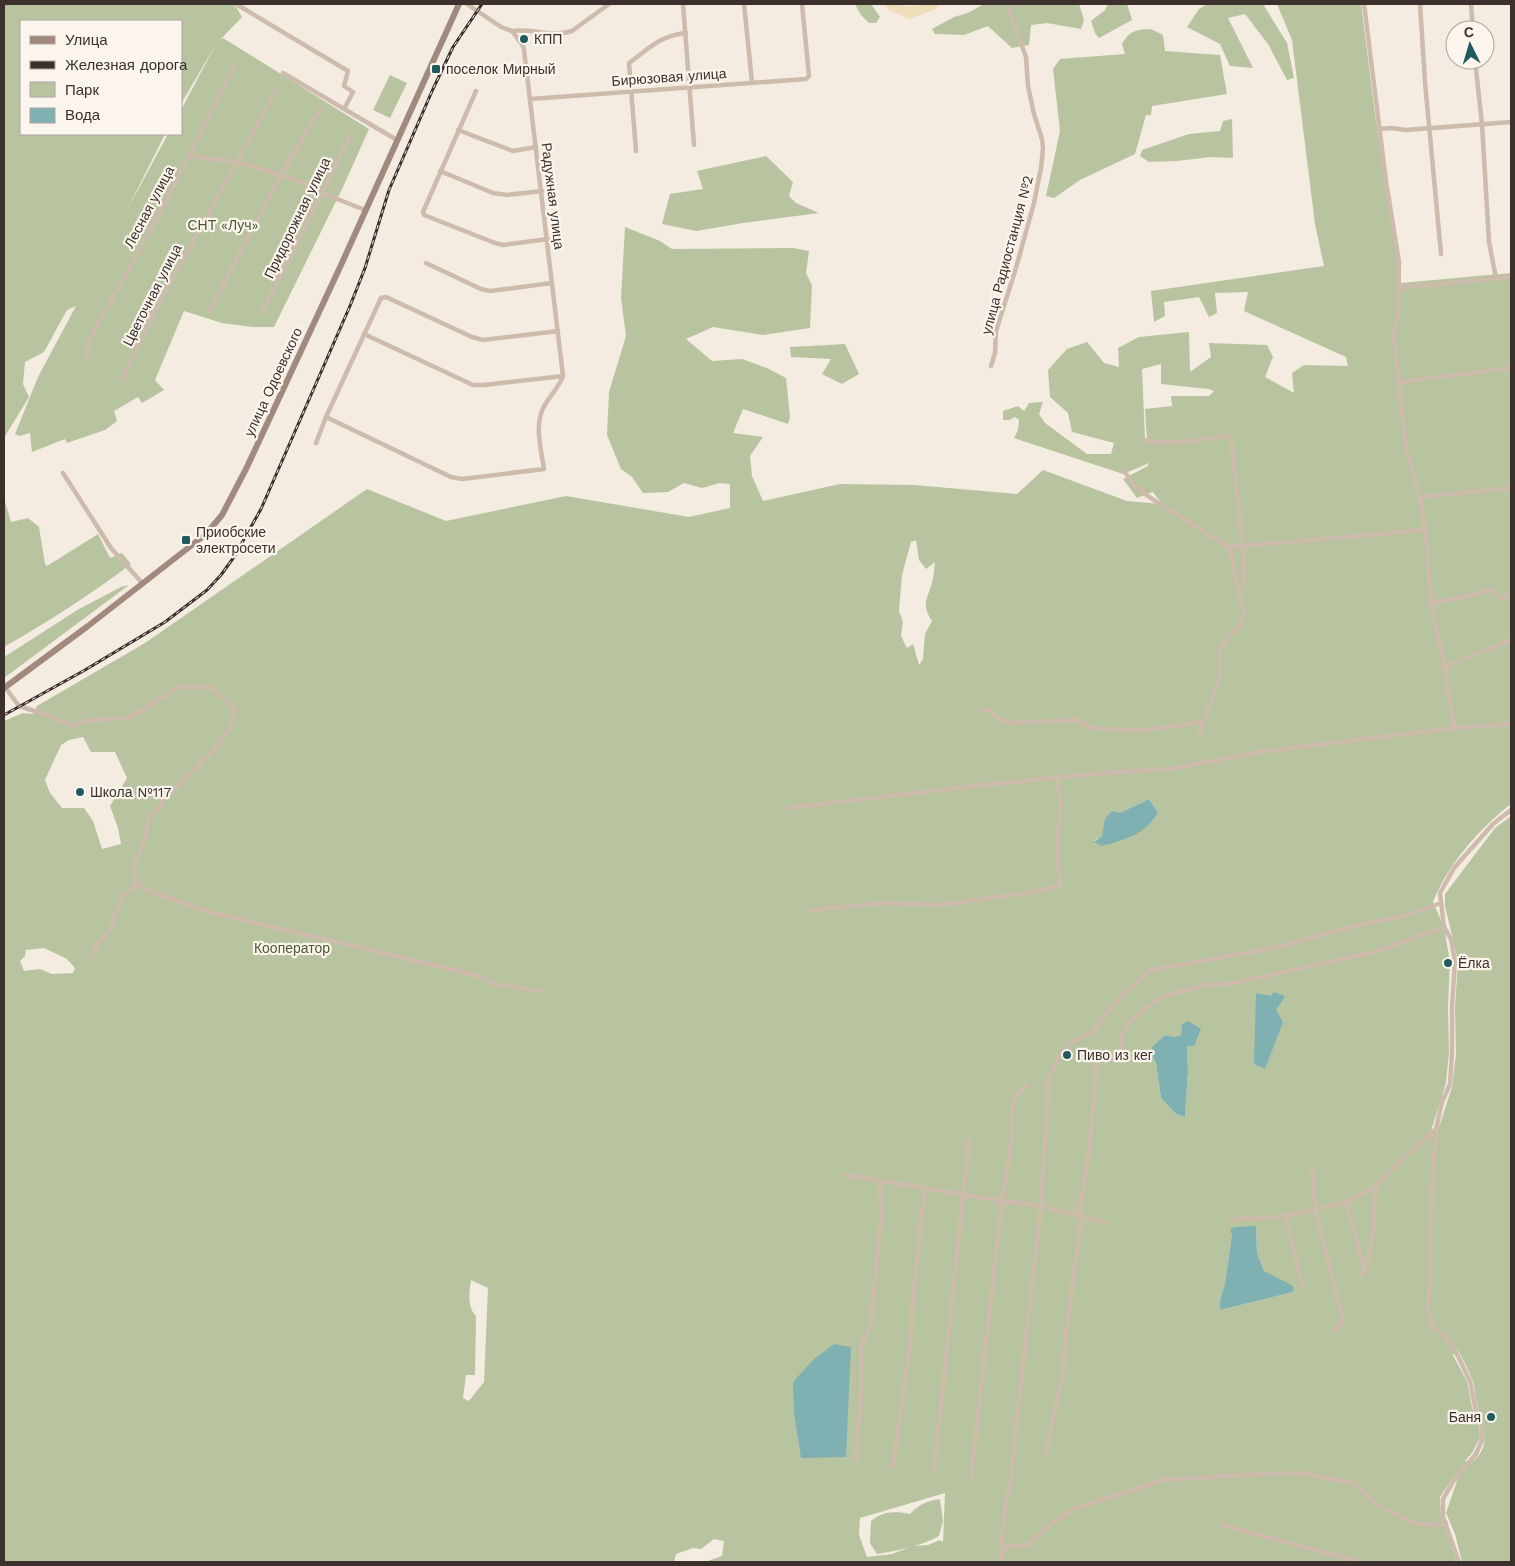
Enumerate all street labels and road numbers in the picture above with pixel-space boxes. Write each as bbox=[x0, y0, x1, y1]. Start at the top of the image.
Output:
street label: Бирюзовая улица bbox=[611, 65, 727, 89]
street label: Радужная улица bbox=[538, 142, 568, 251]
street label: Придорожная улица bbox=[261, 155, 333, 281]
street label: Лесная улица bbox=[121, 163, 177, 251]
street label: улица Радиостанция №2 bbox=[978, 174, 1036, 336]
street label: Цветочная улица bbox=[119, 241, 185, 349]
street label: улица Одоевского bbox=[241, 325, 305, 439]

